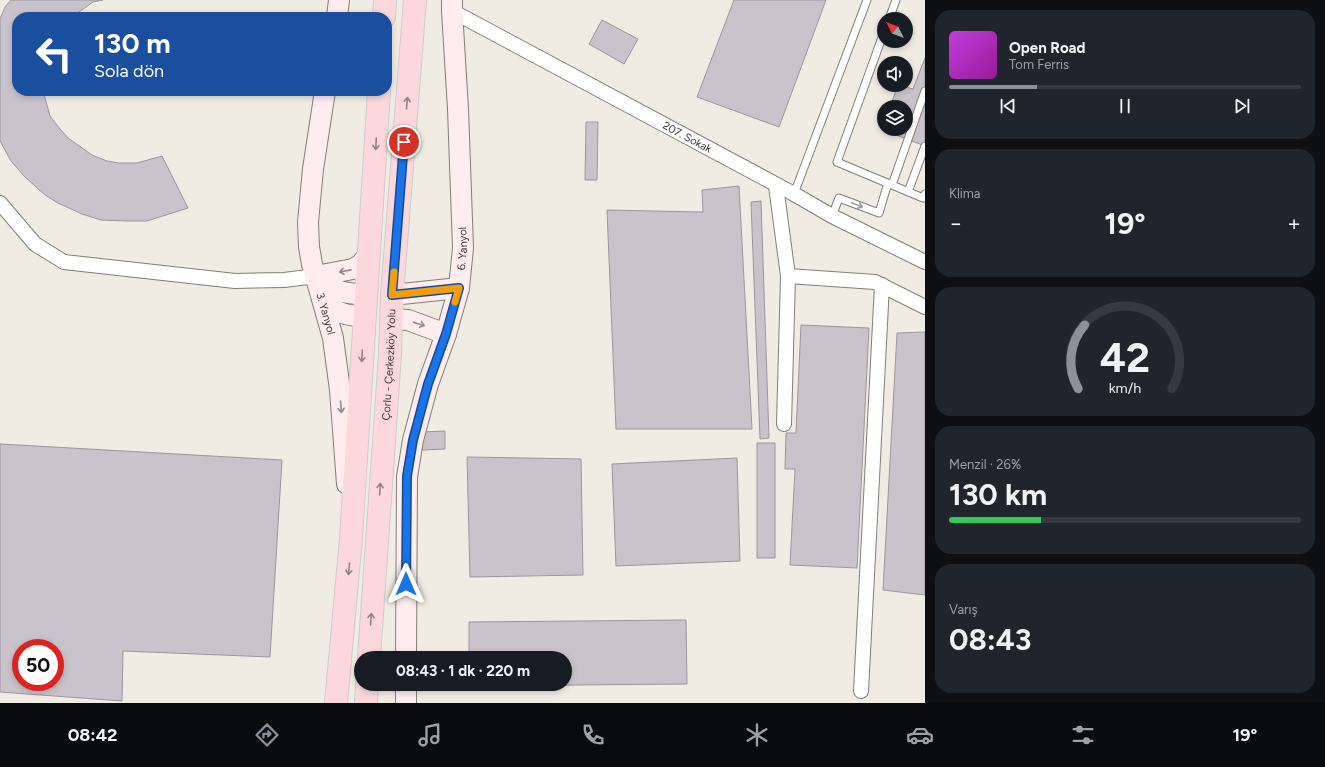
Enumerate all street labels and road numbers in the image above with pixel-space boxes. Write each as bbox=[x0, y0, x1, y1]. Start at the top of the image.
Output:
street label: 207. Sokak bbox=[661, 119, 714, 156]
street label: 6. Yanyol bbox=[455, 227, 470, 271]
street label: 3. Yanyol bbox=[313, 291, 338, 336]
street label: Çorlu - Çerkezköy Yolu bbox=[379, 309, 399, 421]

